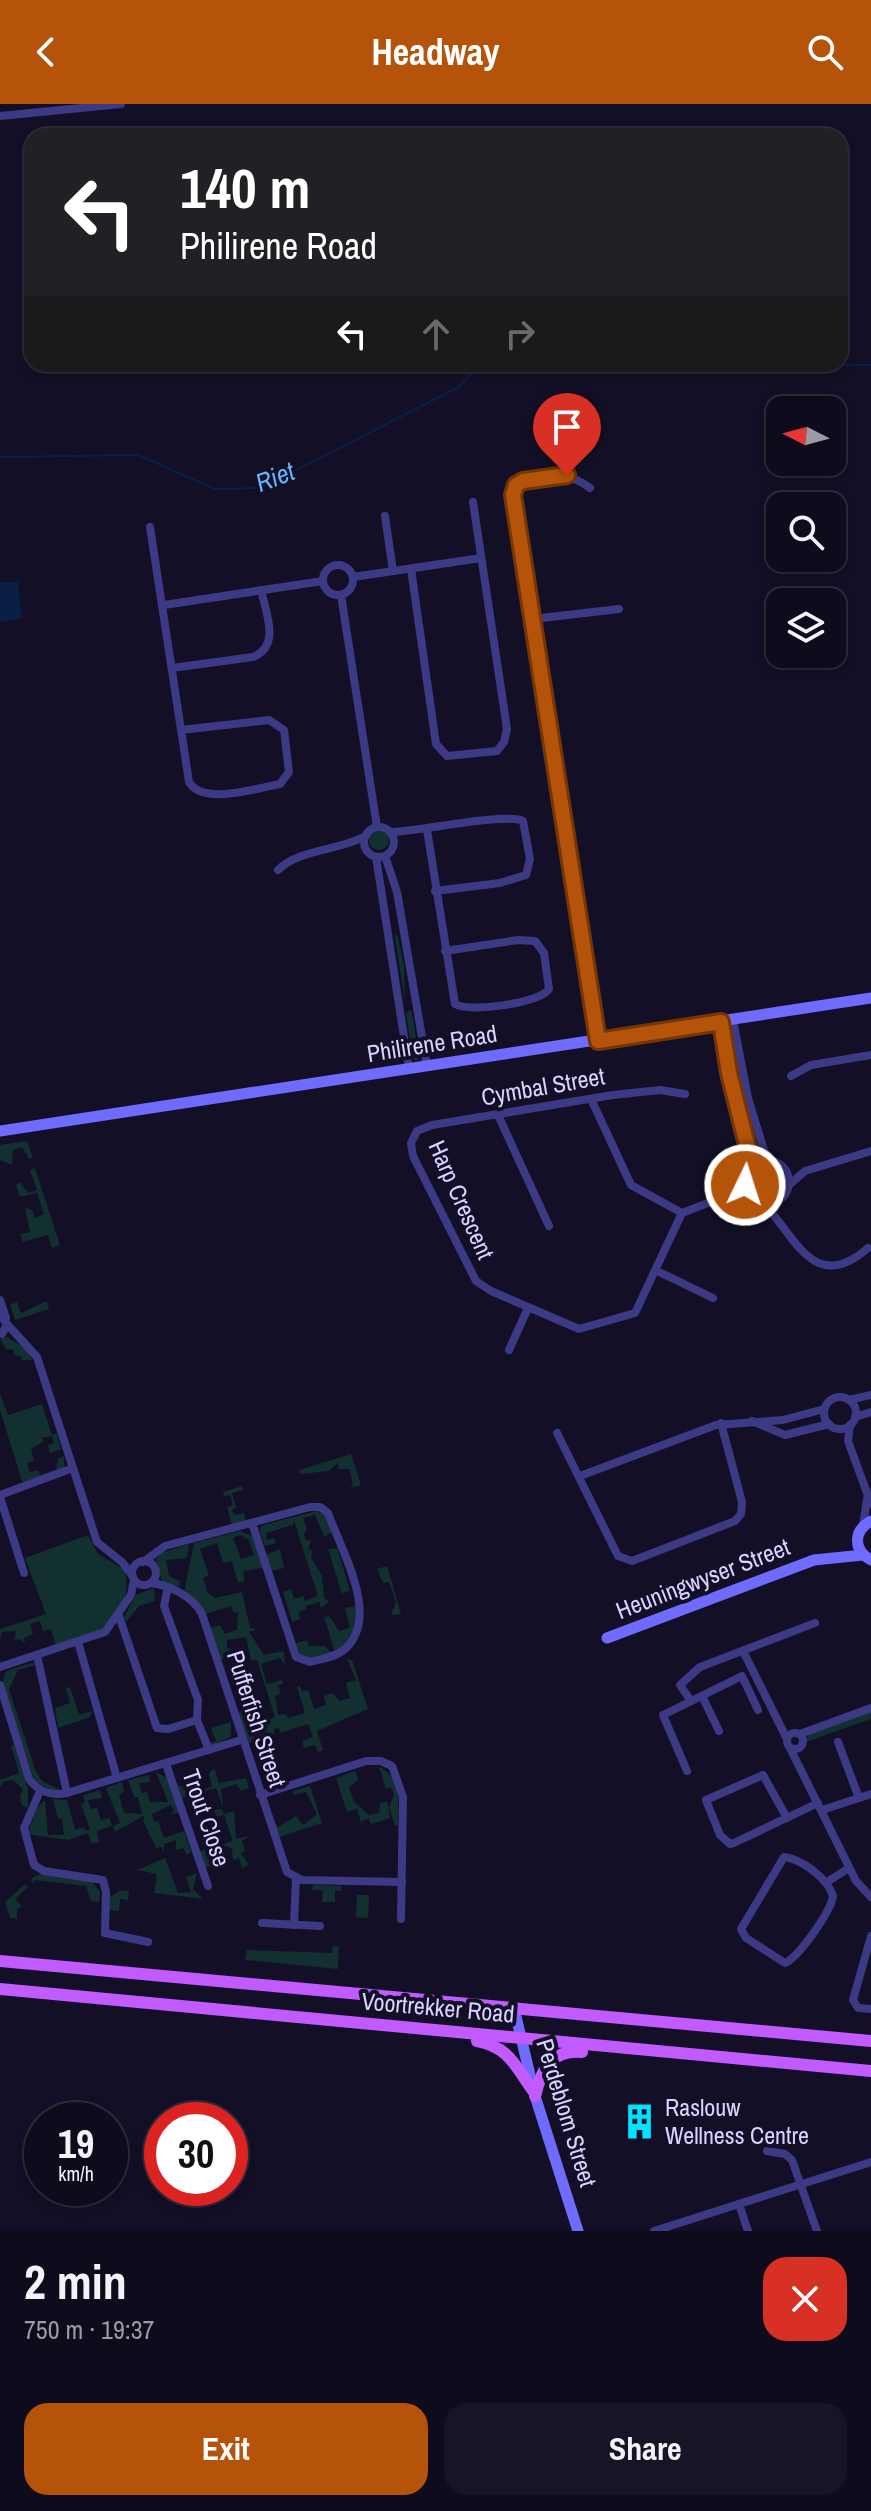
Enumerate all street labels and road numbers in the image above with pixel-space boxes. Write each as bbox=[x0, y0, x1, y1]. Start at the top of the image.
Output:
street label: Philirene Road bbox=[365, 1017, 499, 1069]
street label: Cymbal Street bbox=[479, 1059, 608, 1113]
street label: Harp Crescent bbox=[421, 1135, 503, 1265]
street label: Heuningwyser Street bbox=[611, 1530, 795, 1626]
street label: Pufferfish Street bbox=[220, 1646, 294, 1792]
street label: Trout Close bbox=[175, 1765, 239, 1871]
street label: Voortrekker Road bbox=[360, 1984, 516, 2030]
street label: Perdeblom Street bbox=[529, 2035, 605, 2191]

